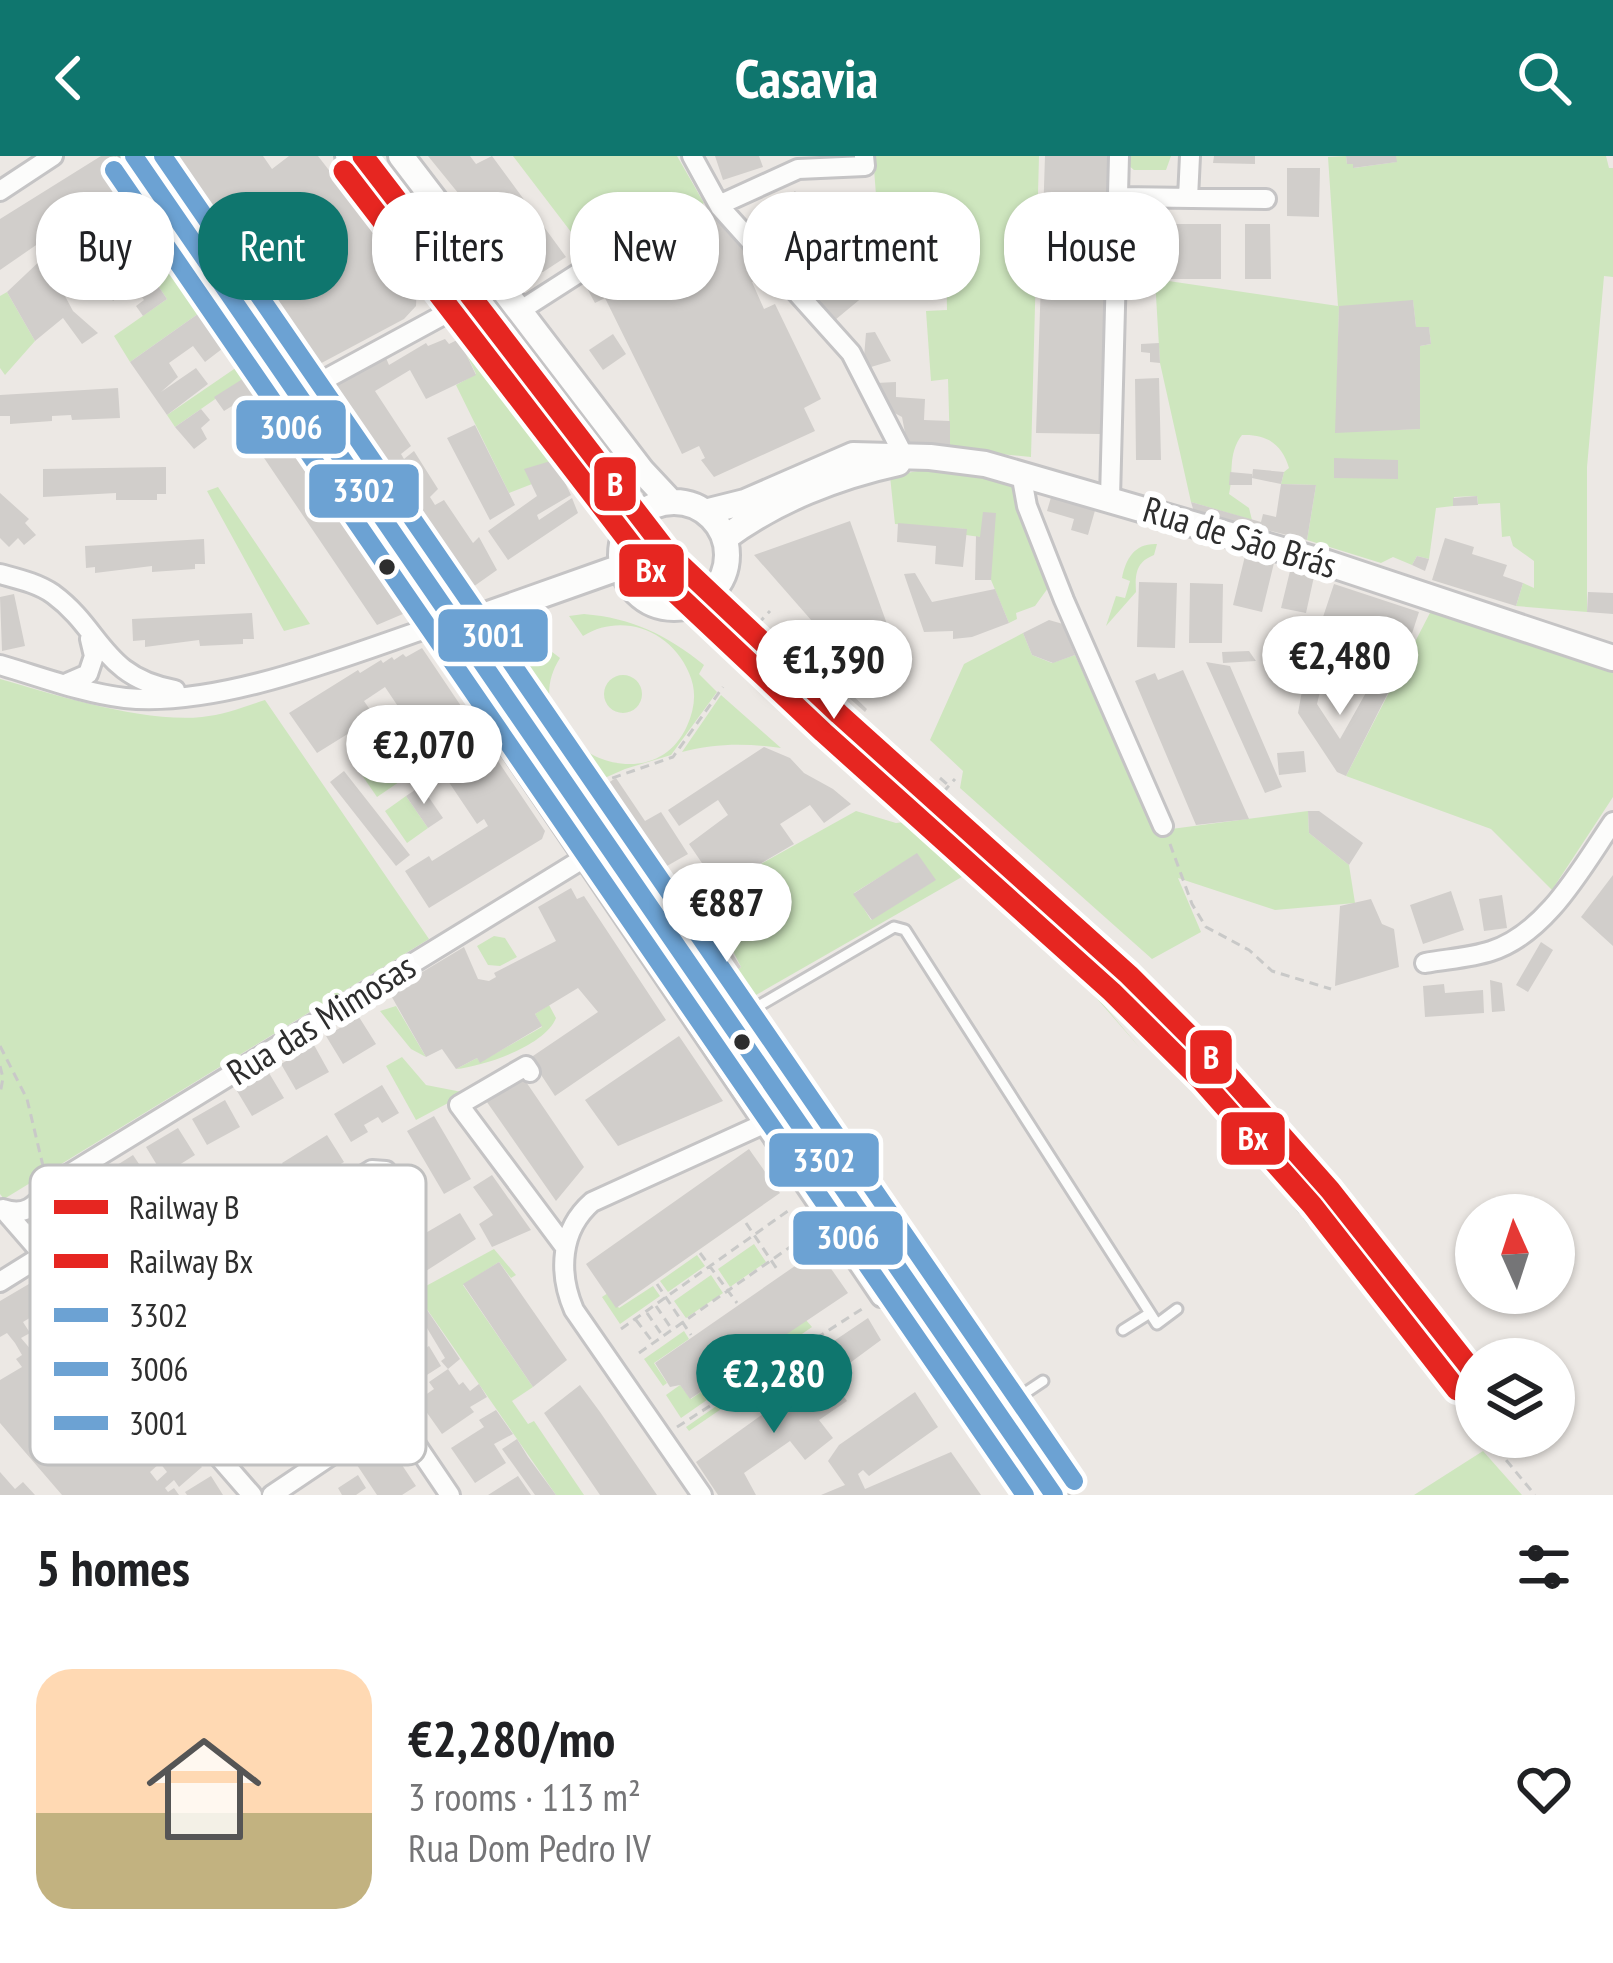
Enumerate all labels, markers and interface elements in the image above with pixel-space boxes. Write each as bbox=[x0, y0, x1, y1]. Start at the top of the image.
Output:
text: Casavia bbox=[735, 43, 878, 113]
icon: back bbox=[36, 45, 102, 111]
icon: search bbox=[1511, 45, 1577, 111]
chip: Buy bbox=[36, 192, 174, 300]
chip: Rent bbox=[198, 192, 348, 300]
chip: Filters bbox=[372, 192, 546, 300]
chip: New bbox=[570, 192, 719, 300]
chip: Apartment bbox=[743, 192, 980, 300]
chip: House bbox=[1004, 192, 1179, 300]
line badge: 3006 bbox=[234, 398, 348, 456]
text: 3006 bbox=[259, 405, 323, 448]
line badge: B bbox=[592, 455, 638, 513]
line badge: 3302 bbox=[307, 462, 421, 520]
text: B bbox=[607, 462, 623, 505]
text: 3302 bbox=[332, 468, 396, 511]
street label: Rua de São Brás bbox=[1138, 485, 1342, 588]
line badge: Bx bbox=[617, 542, 686, 599]
text: Bx bbox=[636, 548, 667, 591]
unlabelled marker bbox=[376, 556, 398, 578]
line badge: 3001 bbox=[436, 607, 550, 664]
text: 3001 bbox=[461, 613, 525, 656]
pin: €2,480 bbox=[1242, 616, 1438, 718]
pin: €1,390 bbox=[736, 620, 932, 722]
text: €2,480 bbox=[1289, 629, 1391, 680]
text: €1,390 bbox=[783, 633, 885, 684]
pin: €2,070 bbox=[326, 705, 522, 807]
text: €2,070 bbox=[373, 718, 475, 769]
pin: €887 bbox=[656, 863, 798, 965]
text: €887 bbox=[690, 876, 764, 927]
street label: Rua das Mimosas bbox=[218, 942, 424, 1095]
line badge: B bbox=[1188, 1028, 1234, 1086]
unlabelled marker bbox=[731, 1031, 753, 1053]
text: B bbox=[1203, 1035, 1219, 1078]
line badge: Bx bbox=[1219, 1110, 1287, 1167]
text: Bx bbox=[1238, 1116, 1269, 1159]
line badge: 3302 bbox=[767, 1131, 881, 1189]
text: 3302 bbox=[792, 1138, 856, 1181]
legend bbox=[30, 1165, 426, 1465]
text: Railway B bbox=[129, 1185, 240, 1228]
north arrow bbox=[1455, 1194, 1575, 1314]
map controls bbox=[1455, 1194, 1575, 1458]
line badge: 3006 bbox=[791, 1209, 905, 1267]
text: 3006 bbox=[816, 1215, 880, 1258]
text: Railway Bx bbox=[129, 1239, 253, 1282]
text: 3302 bbox=[129, 1293, 188, 1336]
pin: €2,280 bbox=[676, 1334, 872, 1436]
button: layers bbox=[1455, 1338, 1575, 1458]
text: 3006 bbox=[129, 1347, 188, 1390]
text: €2,280 bbox=[723, 1347, 825, 1398]
text: 3001 bbox=[129, 1401, 188, 1444]
text: 5 homes bbox=[36, 1534, 190, 1600]
icon: filters bbox=[1511, 1534, 1577, 1600]
text: €2,280/mo bbox=[408, 1705, 615, 1771]
icon: home bbox=[132, 1717, 276, 1861]
icon: heart bbox=[1511, 1756, 1577, 1822]
text: 3 rooms · 113 m² bbox=[408, 1771, 641, 1822]
text: Rua Dom Pedro IV bbox=[408, 1822, 651, 1873]

